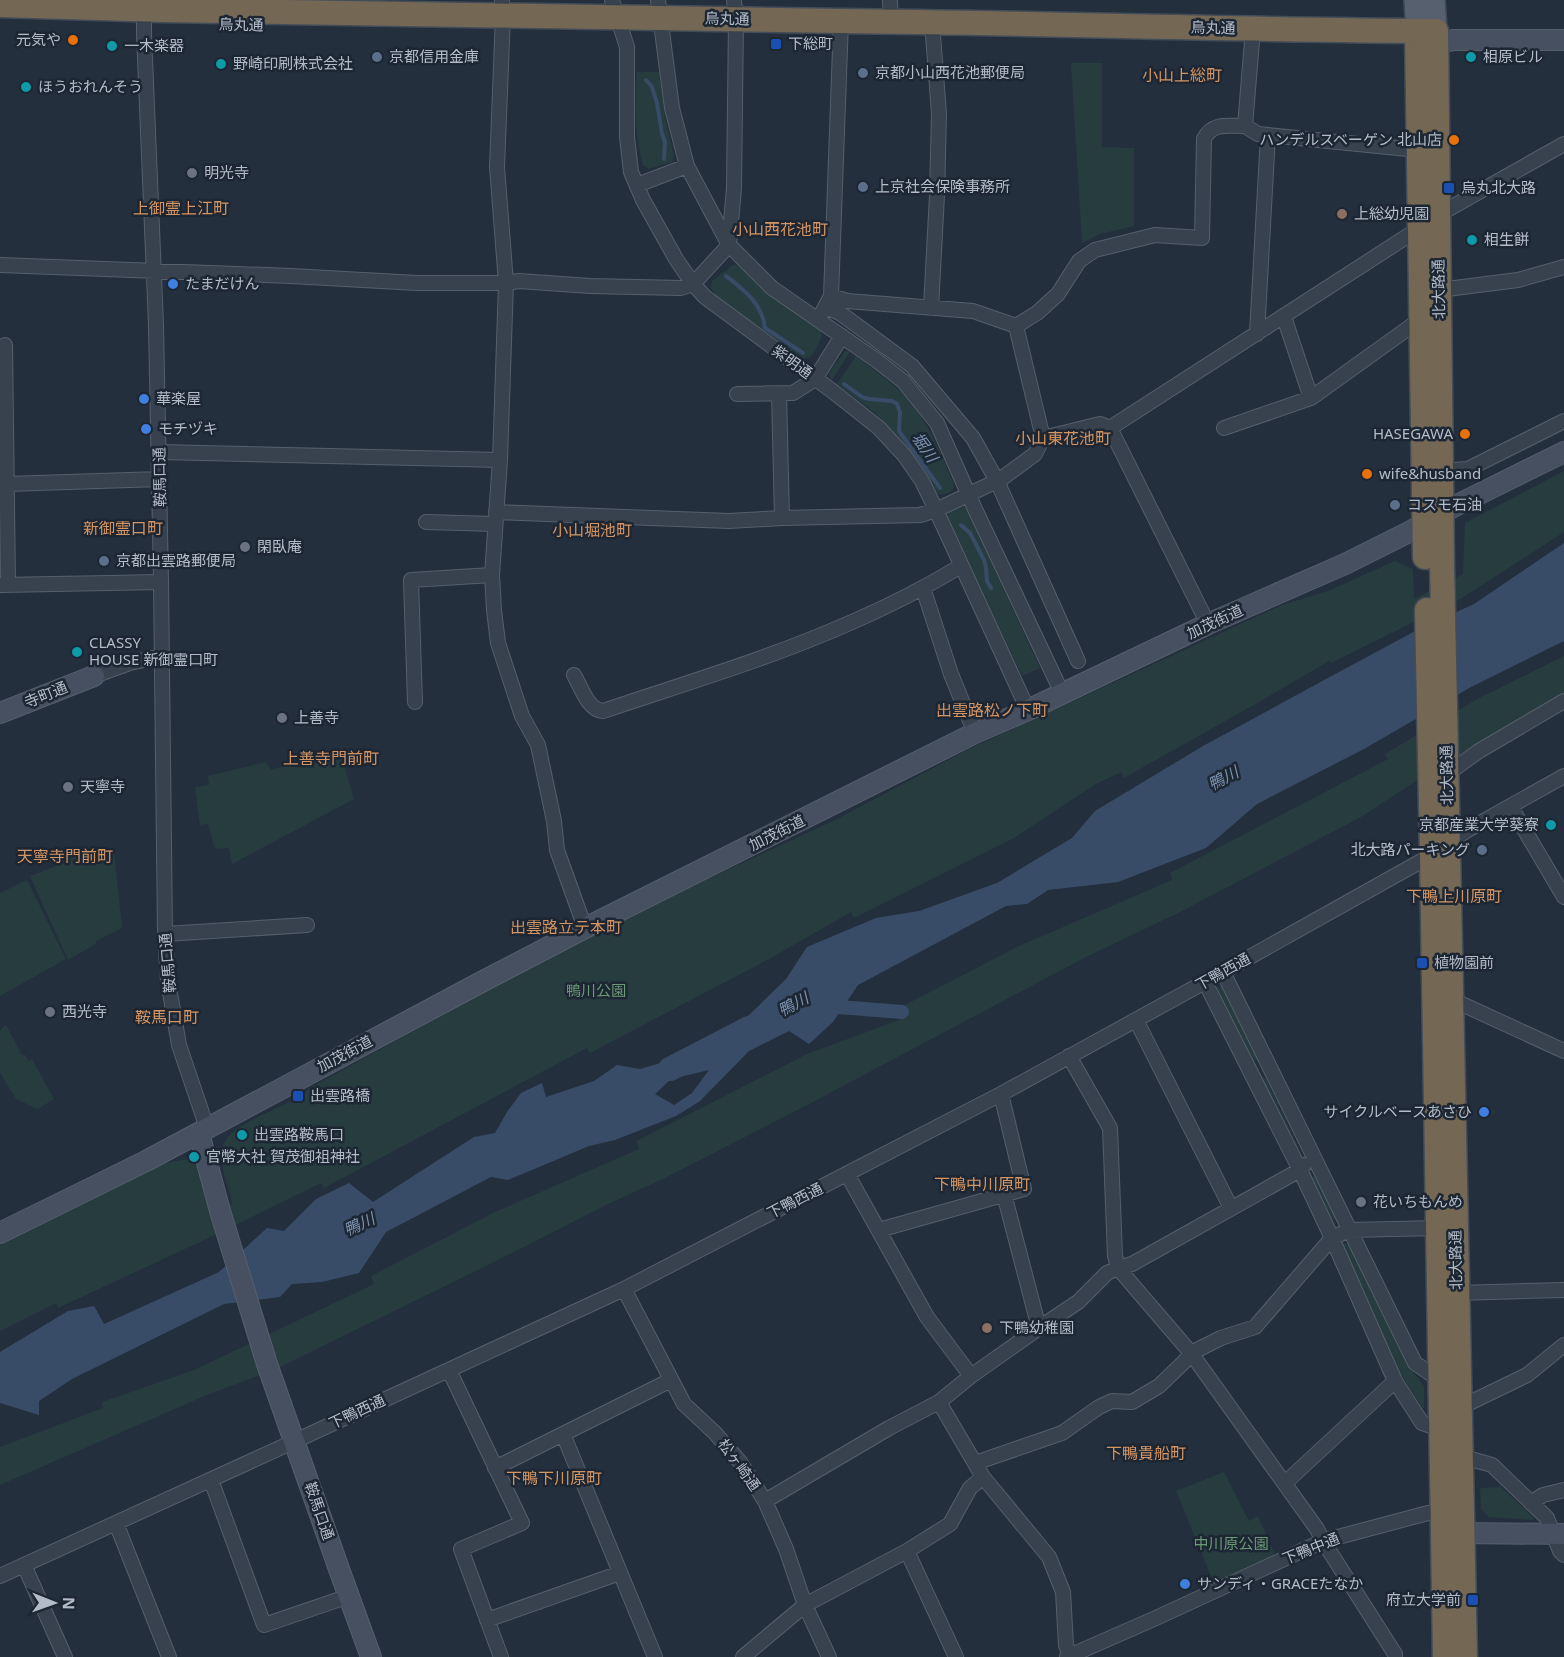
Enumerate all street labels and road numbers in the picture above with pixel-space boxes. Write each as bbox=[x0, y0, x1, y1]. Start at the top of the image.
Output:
street label: 烏丸通 bbox=[704, 8, 750, 28]
street label: 烏丸通 bbox=[218, 14, 264, 34]
street label: 烏丸通 bbox=[1190, 17, 1236, 37]
street label: 北大路通 bbox=[1427, 259, 1449, 319]
street label: 紫明通 bbox=[769, 340, 817, 383]
street label: 鞍馬口通 bbox=[148, 447, 170, 507]
street label: 加茂街道 bbox=[1183, 599, 1246, 643]
street label: 寺町通 bbox=[21, 676, 70, 712]
street label: 北大路通 bbox=[1435, 745, 1457, 805]
street label: 加茂街道 bbox=[745, 810, 808, 855]
street label: 鞍馬口通 bbox=[154, 932, 180, 994]
street label: 下鴨西通 bbox=[1191, 948, 1254, 994]
street label: 加茂街道 bbox=[313, 1030, 376, 1076]
street label: 下鴨西通 bbox=[763, 1178, 826, 1223]
street label: 北大路通 bbox=[1444, 1230, 1466, 1290]
street label: 下鴨西通 bbox=[325, 1389, 388, 1433]
street label: 松ヶ崎通 bbox=[714, 1434, 766, 1495]
street label: 鞍馬口通 bbox=[301, 1479, 339, 1542]
street label: 下鴨中通 bbox=[1279, 1528, 1342, 1569]

